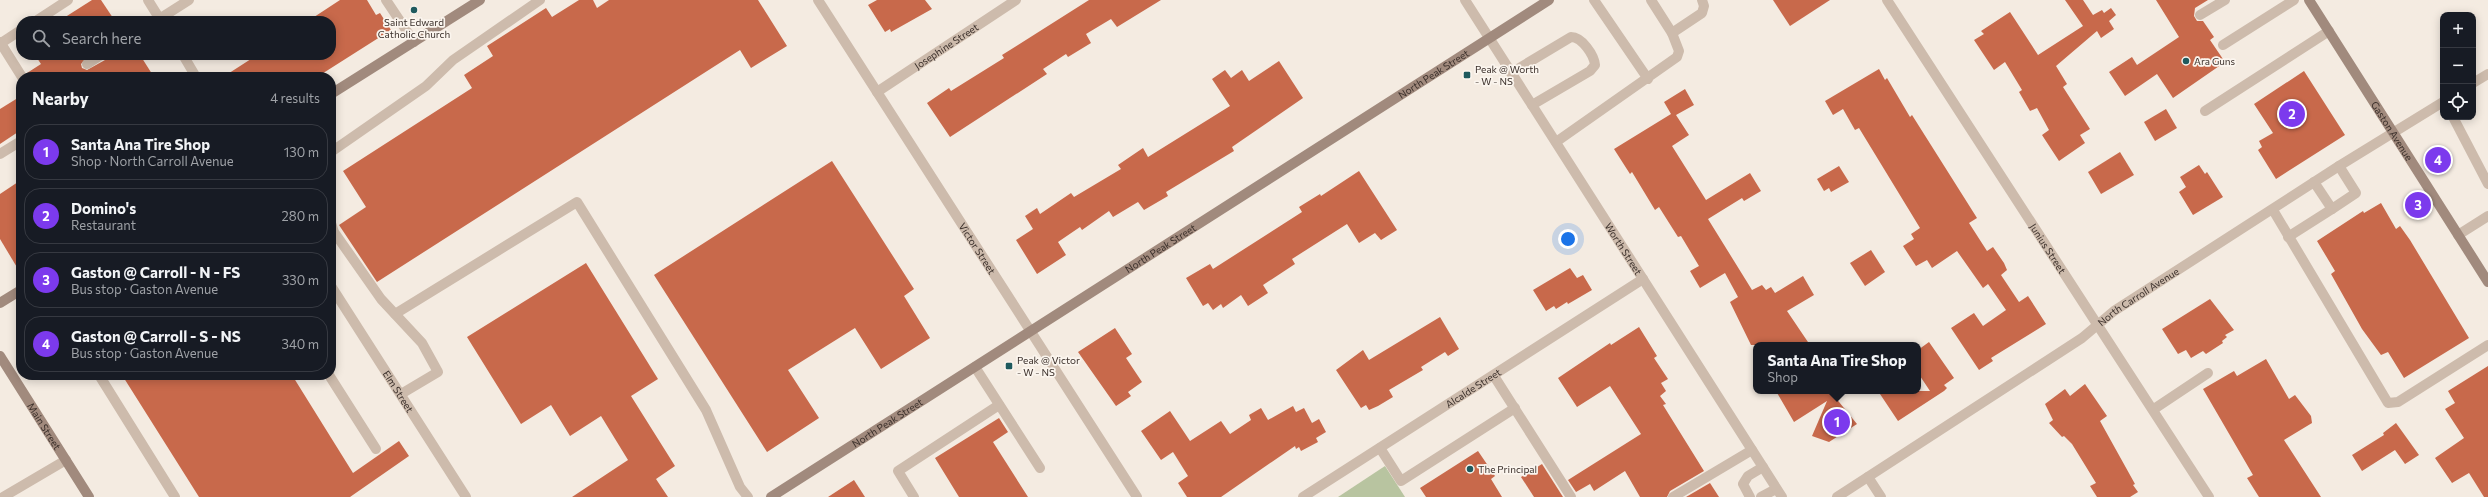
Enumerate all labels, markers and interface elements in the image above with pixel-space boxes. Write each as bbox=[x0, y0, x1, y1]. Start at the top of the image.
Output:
marker: Saint Edward Catholic Church bbox=[409, 5, 419, 15]
map controls bbox=[2440, 12, 2476, 120]
button: + bbox=[2440, 12, 2476, 48]
search box bbox=[16, 16, 336, 60]
place label: Saint Edward Catholic Church bbox=[378, 16, 450, 40]
street label: Josephine Street bbox=[912, 21, 980, 72]
icon: search bbox=[30, 27, 52, 49]
text: Search here bbox=[62, 29, 141, 47]
street label: North Peak Street bbox=[1396, 47, 1471, 101]
button: − bbox=[2440, 48, 2476, 84]
place label: Ara Guns bbox=[2194, 55, 2236, 67]
marker: Ara Guns bbox=[2181, 56, 2191, 66]
place label: Peak @ Worth - W - NS bbox=[1475, 63, 1539, 87]
marker: Peak @ Worth - W - NS bbox=[1462, 70, 1472, 80]
button: locate bbox=[2440, 84, 2476, 120]
text: Nearby bbox=[32, 88, 89, 109]
text: 4 results bbox=[270, 90, 320, 106]
pin: 2 bbox=[2279, 99, 2305, 129]
street label: Gaston Avenue bbox=[2369, 99, 2415, 163]
text: Santa Ana Tire Shop bbox=[71, 135, 210, 153]
text: 1 bbox=[43, 144, 49, 160]
text: 130 m bbox=[284, 144, 319, 160]
pin: 4 bbox=[2425, 145, 2451, 175]
text: Shop · North Carroll Avenue bbox=[71, 153, 234, 169]
pin: 3 bbox=[2405, 190, 2431, 220]
text: Domino's bbox=[71, 199, 136, 217]
text: 2 bbox=[42, 208, 50, 224]
text: 280 m bbox=[282, 208, 319, 224]
text: Restaurant bbox=[71, 217, 136, 233]
street label: Victor Street bbox=[956, 220, 998, 276]
street label: Worth Street bbox=[1603, 220, 1645, 277]
street label: North Peak Street bbox=[1123, 221, 1198, 275]
street label: Junius Street bbox=[2027, 221, 2069, 276]
your location bbox=[1558, 229, 1578, 249]
text: Gaston @ Carroll - N - FS bbox=[71, 263, 240, 281]
street label: North Carroll Avenue bbox=[2095, 265, 2181, 328]
text: 3 bbox=[42, 272, 50, 288]
text: 330 m bbox=[282, 272, 319, 288]
text: Bus stop · Gaston Avenue bbox=[71, 281, 218, 297]
text: Gaston @ Carroll - S - NS bbox=[71, 327, 241, 345]
text: 4 bbox=[42, 336, 50, 352]
text: 340 m bbox=[281, 336, 319, 352]
popup bbox=[1753, 342, 1921, 394]
text: Bus stop · Gaston Avenue bbox=[71, 345, 218, 361]
text: Santa Ana Tire Shop bbox=[1767, 351, 1907, 369]
place label: Peak @ Victor - W - NS bbox=[1017, 354, 1080, 378]
marker: Peak @ Victor - W - NS bbox=[1004, 361, 1014, 371]
street label: Alcalde Street bbox=[1443, 366, 1503, 410]
street label: Elm Street bbox=[381, 368, 416, 415]
text: Shop bbox=[1767, 369, 1798, 385]
street label: North Peak Street bbox=[850, 396, 925, 450]
street label: Main Street bbox=[25, 400, 64, 452]
pin: 1 bbox=[1824, 407, 1850, 437]
place label: The Principal bbox=[1478, 463, 1537, 475]
marker: The Principal bbox=[1465, 464, 1475, 474]

